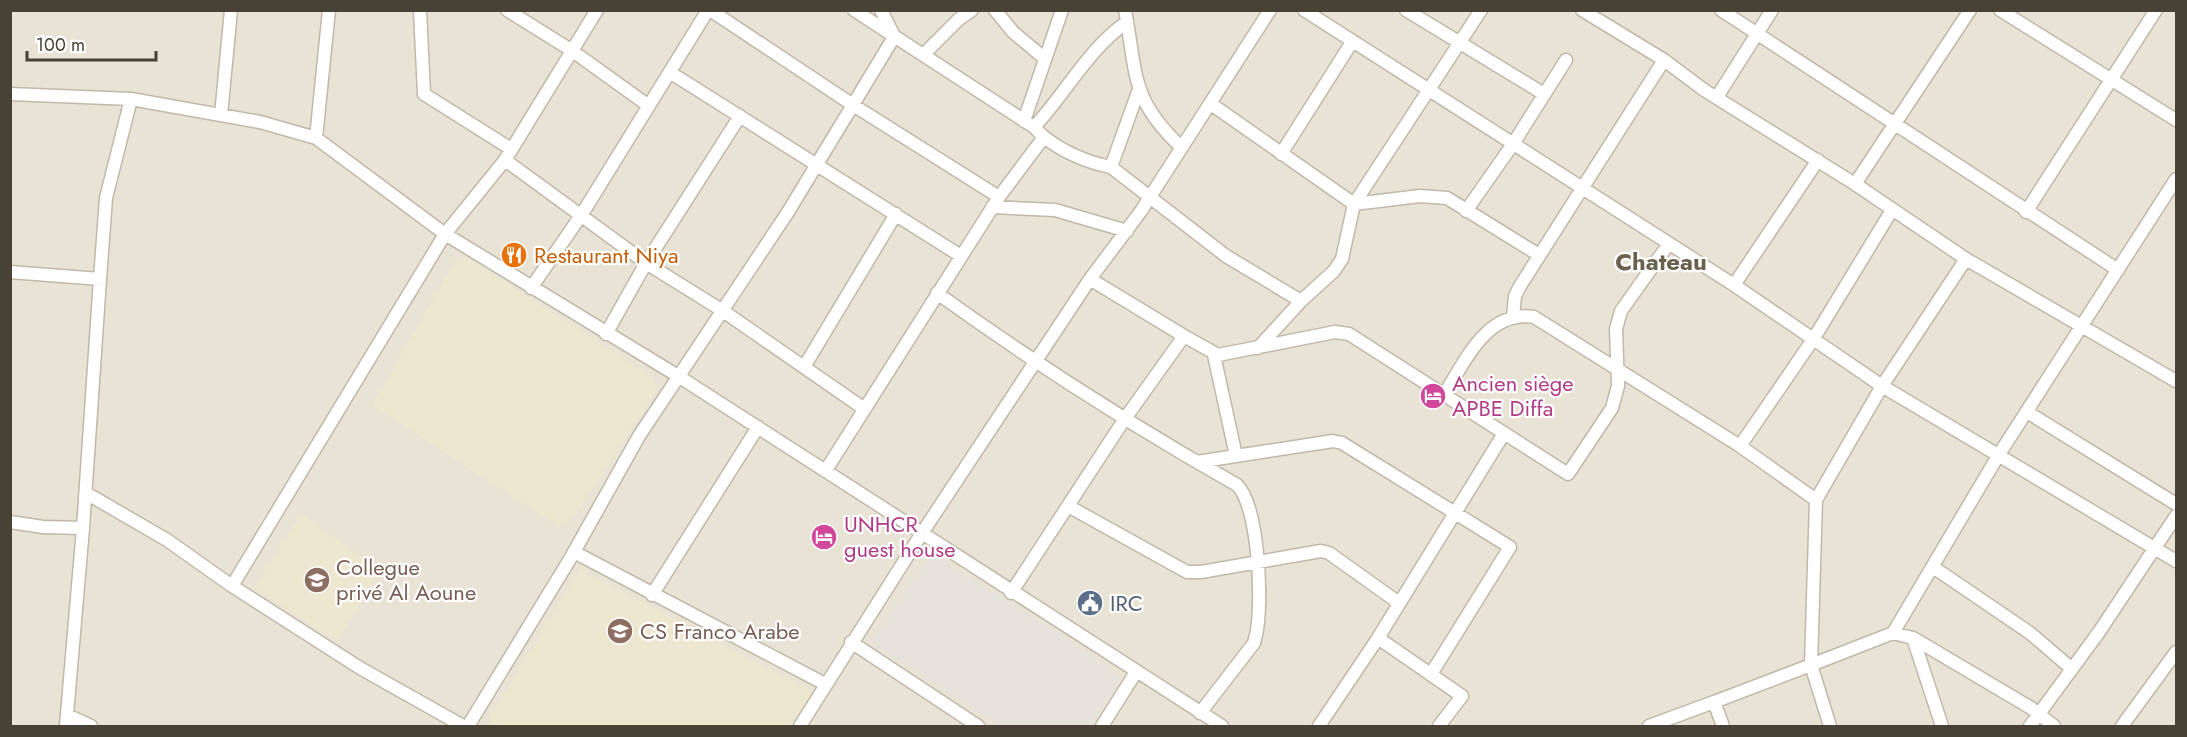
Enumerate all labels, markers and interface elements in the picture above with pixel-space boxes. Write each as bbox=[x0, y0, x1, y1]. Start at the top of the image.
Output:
scale bar bbox=[27, 24, 156, 62]
text: 100 m bbox=[36, 32, 85, 58]
place label: Restaurant Niya bbox=[534, 239, 679, 271]
restaurant icon: Restaurant Niya bbox=[499, 240, 529, 270]
district label: Chateau bbox=[1615, 244, 1707, 279]
place label: Ancien siège APBE Diffa bbox=[1452, 367, 1574, 424]
hotel icon: Ancien siège APBE Diffa bbox=[1418, 381, 1448, 411]
place label: UNHCR guest house bbox=[844, 508, 955, 565]
hotel icon: UNHCR guest house bbox=[809, 522, 839, 552]
place label: Collegue privé Al Aoune bbox=[336, 551, 476, 608]
school or university icon: Collegue privé Al Aoune bbox=[302, 565, 332, 595]
place label: IRC bbox=[1110, 587, 1143, 619]
public building icon: IRC bbox=[1075, 588, 1105, 618]
place label: CS Franco Arabe bbox=[640, 615, 800, 647]
school or university icon: CS Franco Arabe bbox=[605, 616, 635, 646]

